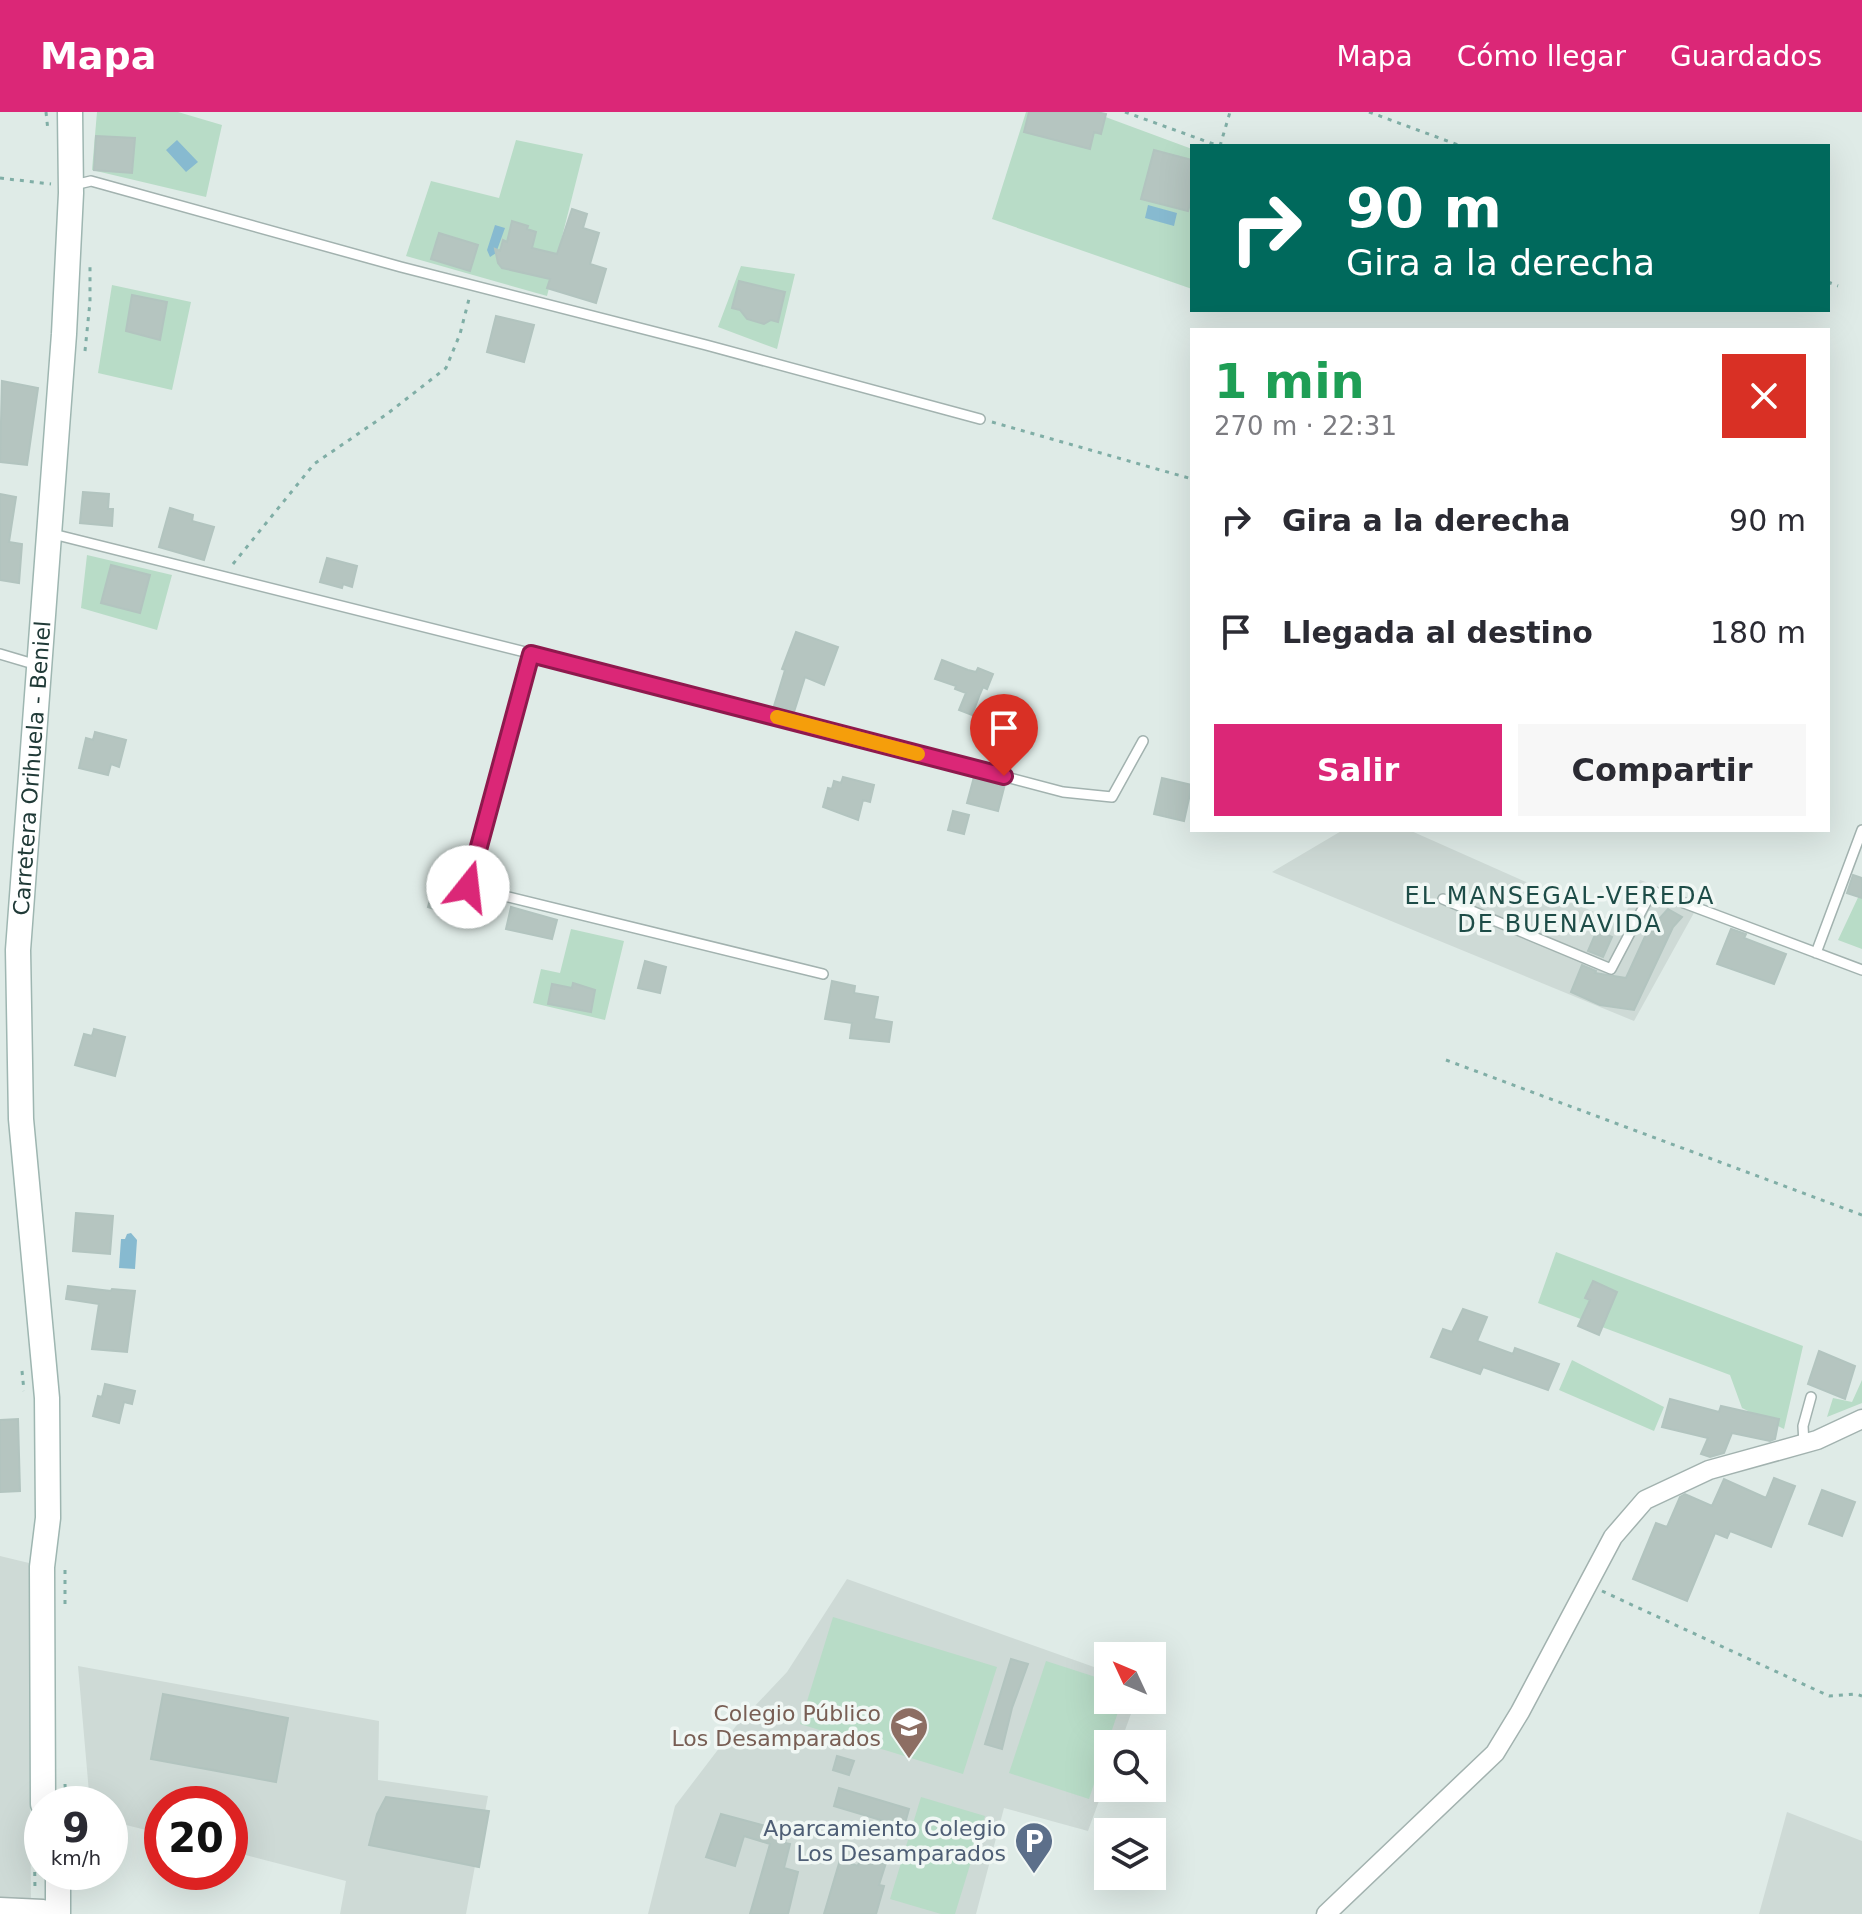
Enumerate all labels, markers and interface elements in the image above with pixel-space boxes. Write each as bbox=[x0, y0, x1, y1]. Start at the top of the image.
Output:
text: Mapa bbox=[40, 34, 156, 78]
text: Mapa bbox=[1336, 40, 1413, 73]
text: Cómo llegar bbox=[1457, 40, 1626, 73]
text: Guardados bbox=[1670, 40, 1822, 73]
text: 90 m bbox=[1346, 175, 1502, 240]
icon: right bbox=[1214, 176, 1318, 280]
text: Gira a la derecha bbox=[1346, 242, 1655, 283]
text: 1 min bbox=[1214, 353, 1365, 409]
button: close bbox=[1722, 354, 1806, 438]
text: 270 m · 22:31 bbox=[1214, 411, 1397, 441]
icon: right bbox=[1214, 498, 1258, 542]
text: Gira a la derecha bbox=[1282, 503, 1570, 538]
text: 90 m bbox=[1729, 503, 1806, 538]
icon: arrive bbox=[1214, 610, 1258, 654]
text: Llegada al destino bbox=[1282, 615, 1593, 650]
text: 180 m bbox=[1710, 615, 1806, 650]
street label: Carretera Orihuela - Beniel bbox=[8, 620, 55, 916]
pin bbox=[970, 694, 1038, 776]
icon: arrive bbox=[982, 706, 1026, 750]
button: Salir bbox=[1214, 724, 1502, 816]
button: Compartir bbox=[1518, 724, 1806, 816]
position arrow bbox=[426, 845, 510, 929]
district label: EL MANSEGAL-VEREDA DE BUENAVIDA bbox=[1405, 882, 1715, 938]
north arrow bbox=[1094, 1642, 1166, 1714]
map controls bbox=[1094, 1642, 1166, 1890]
place label: Colegio Público Los Desamparados bbox=[672, 1701, 881, 1751]
school or university icon: Colegio Público Los Desamparados bbox=[888, 1705, 930, 1760]
button: search bbox=[1094, 1730, 1166, 1802]
speed limit sign: 20 bbox=[144, 1786, 248, 1890]
text: 9 bbox=[62, 1805, 90, 1851]
place label: Aparcamiento Colegio Los Desamparados bbox=[763, 1816, 1006, 1866]
button: layers bbox=[1094, 1818, 1166, 1890]
parking icon: Aparcamiento Colegio Los Desamparados bbox=[1013, 1820, 1055, 1875]
text: km/h bbox=[51, 1846, 101, 1870]

